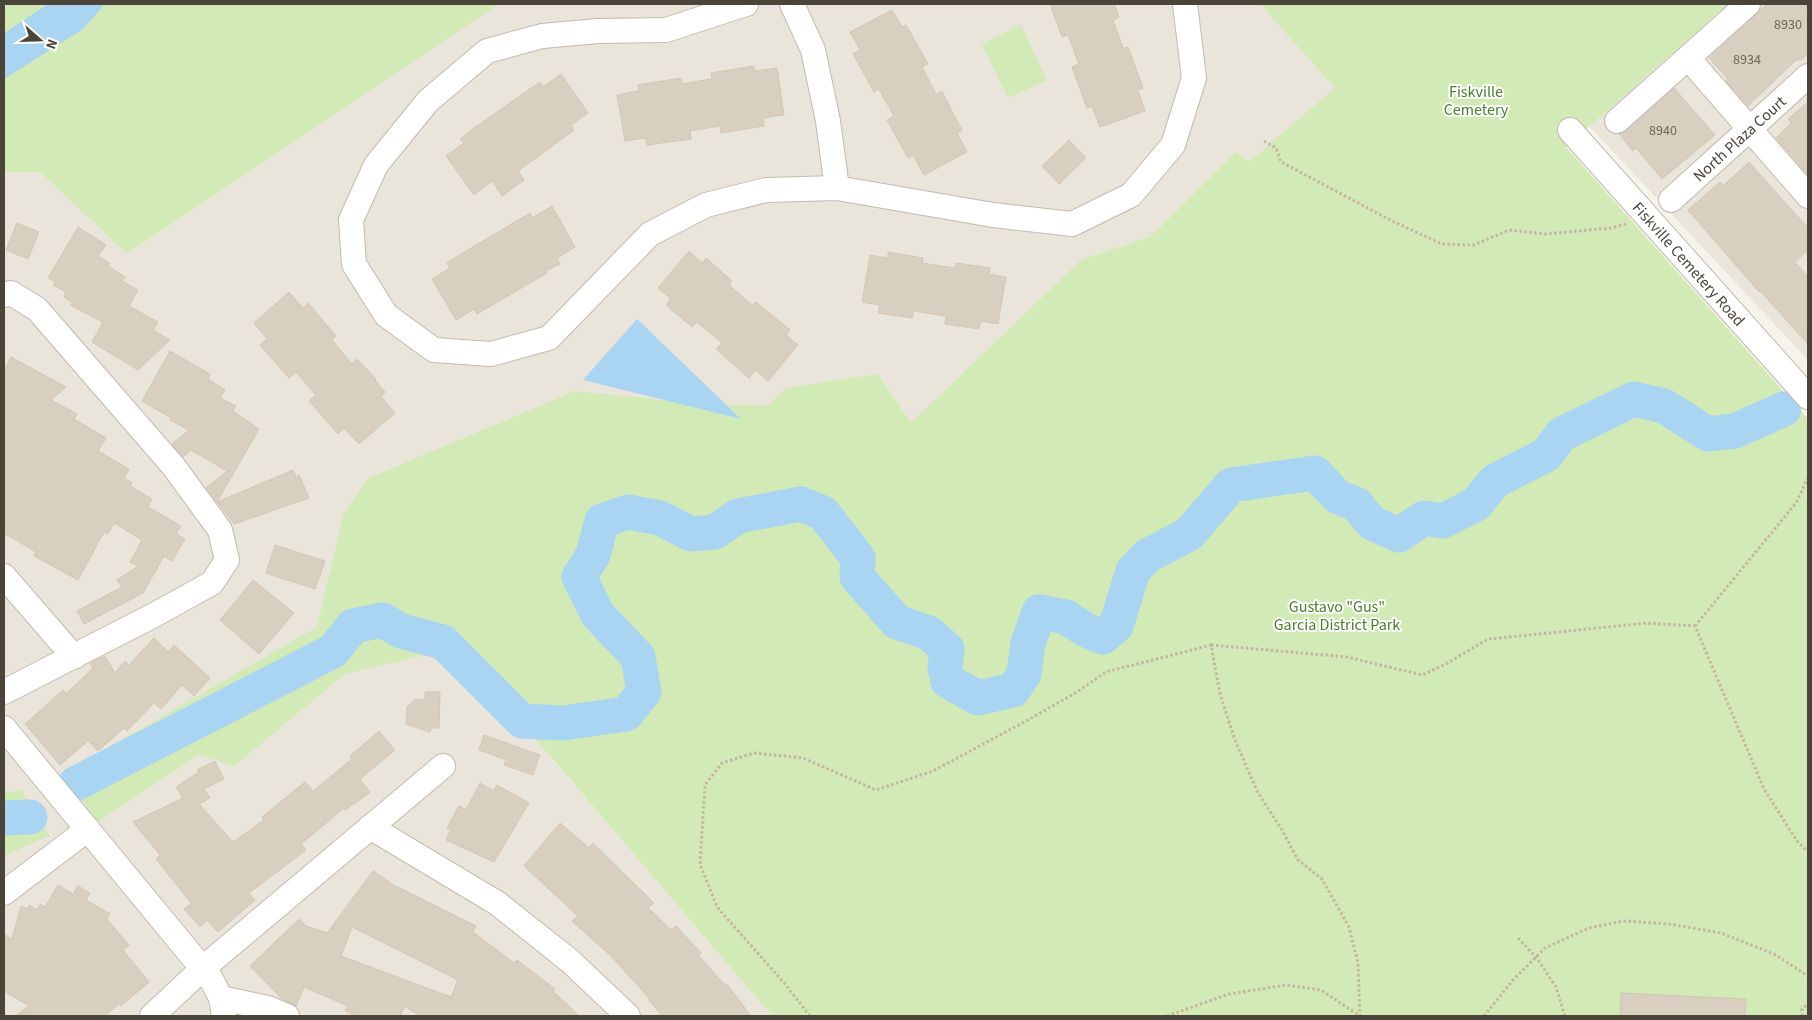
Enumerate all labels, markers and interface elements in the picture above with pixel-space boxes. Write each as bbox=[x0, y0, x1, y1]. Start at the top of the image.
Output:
north arrow bbox=[15, 15, 65, 65]
house number: 8930 bbox=[1774, 15, 1802, 35]
text: N bbox=[40, 36, 62, 52]
house number: 8934 bbox=[1733, 50, 1761, 70]
park label: Fiskville Cemetery bbox=[1444, 81, 1509, 121]
street label: North Plaza Court bbox=[1689, 91, 1792, 187]
house number: 8940 bbox=[1649, 121, 1677, 141]
street label: Fiskville Cemetery Road bbox=[1627, 197, 1750, 331]
park label: Gustavo "Gus" Garcia District Park bbox=[1274, 596, 1400, 636]

